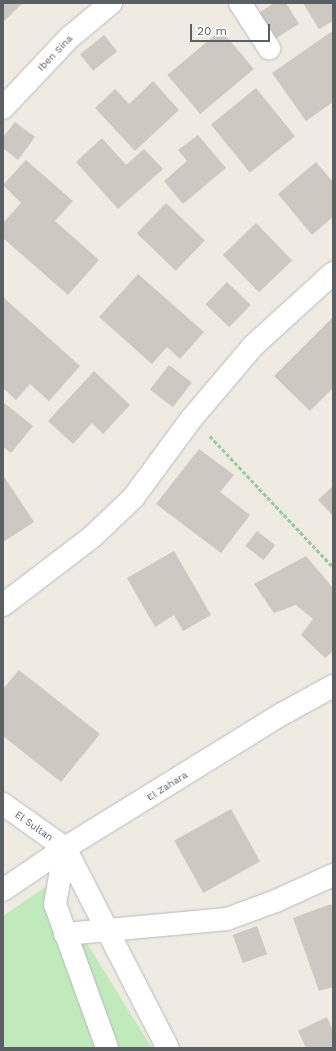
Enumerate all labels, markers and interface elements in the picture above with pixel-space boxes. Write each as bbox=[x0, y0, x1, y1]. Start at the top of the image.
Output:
scale bar bbox=[192, 16, 272, 42]
text: 20 m bbox=[197, 24, 227, 38]
street label: Iben Sina bbox=[35, 32, 75, 74]
street label: El Zahara bbox=[144, 769, 190, 803]
street label: El Sultan bbox=[12, 808, 56, 844]

